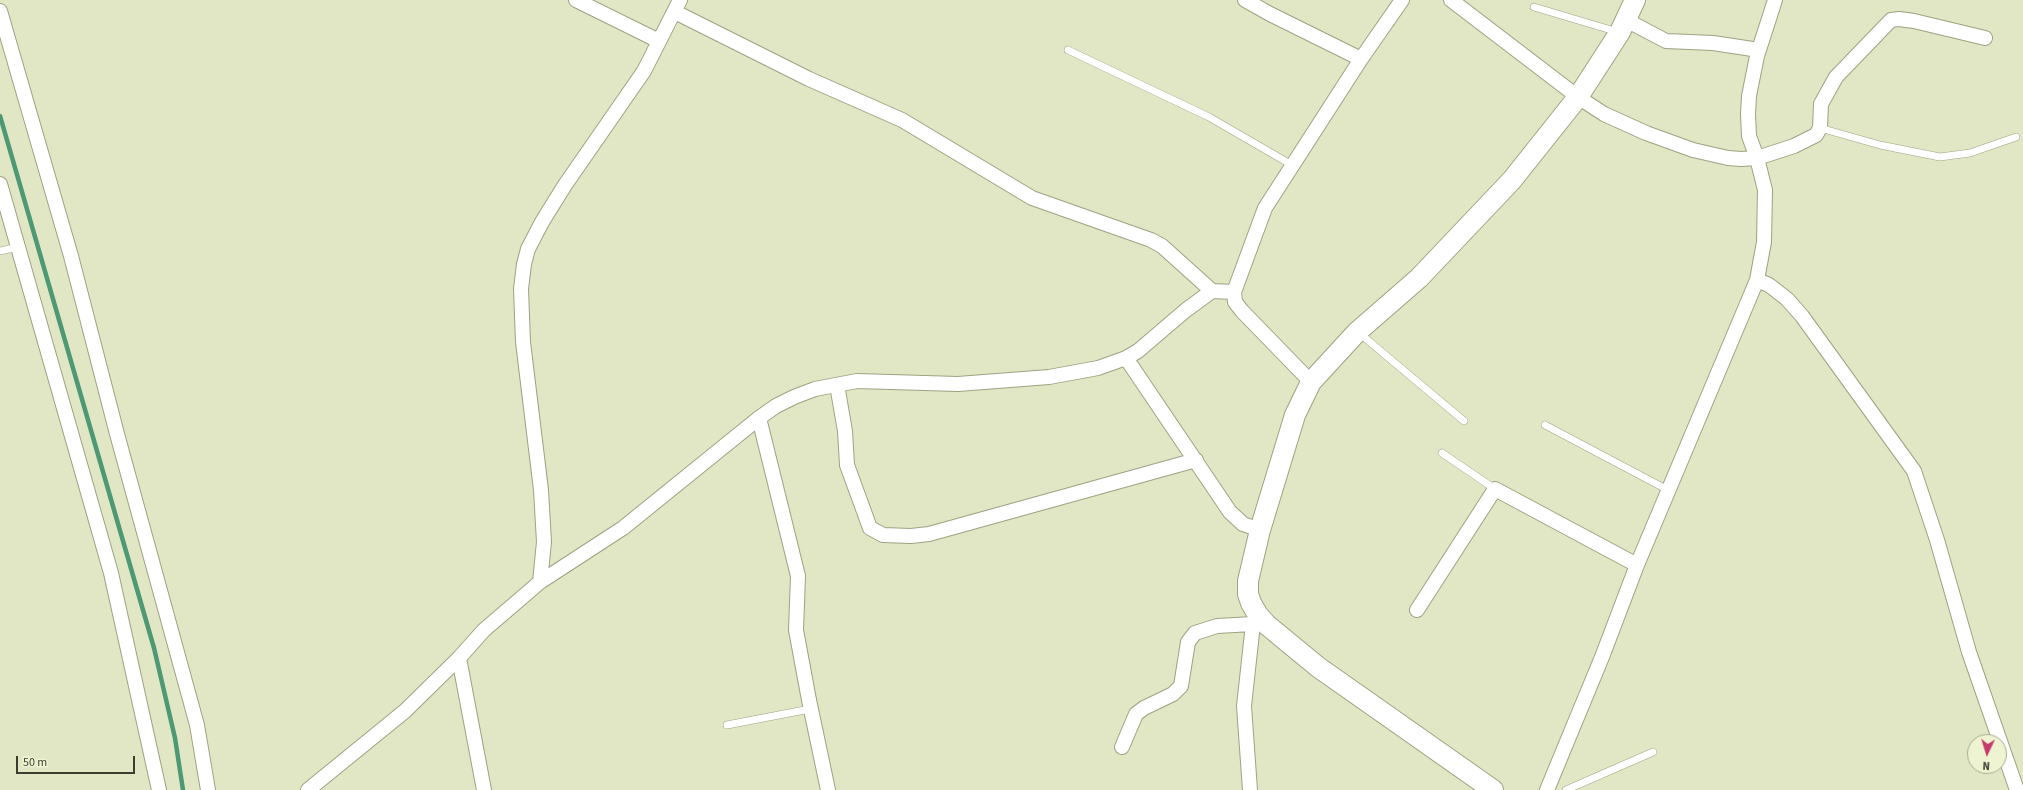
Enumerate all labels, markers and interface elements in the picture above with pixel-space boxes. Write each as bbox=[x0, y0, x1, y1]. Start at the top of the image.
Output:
north arrow bbox=[1967, 734, 2007, 774]
scale bar bbox=[18, 748, 137, 774]
text: 50 m bbox=[23, 754, 47, 771]
text: N bbox=[1982, 758, 1990, 773]

